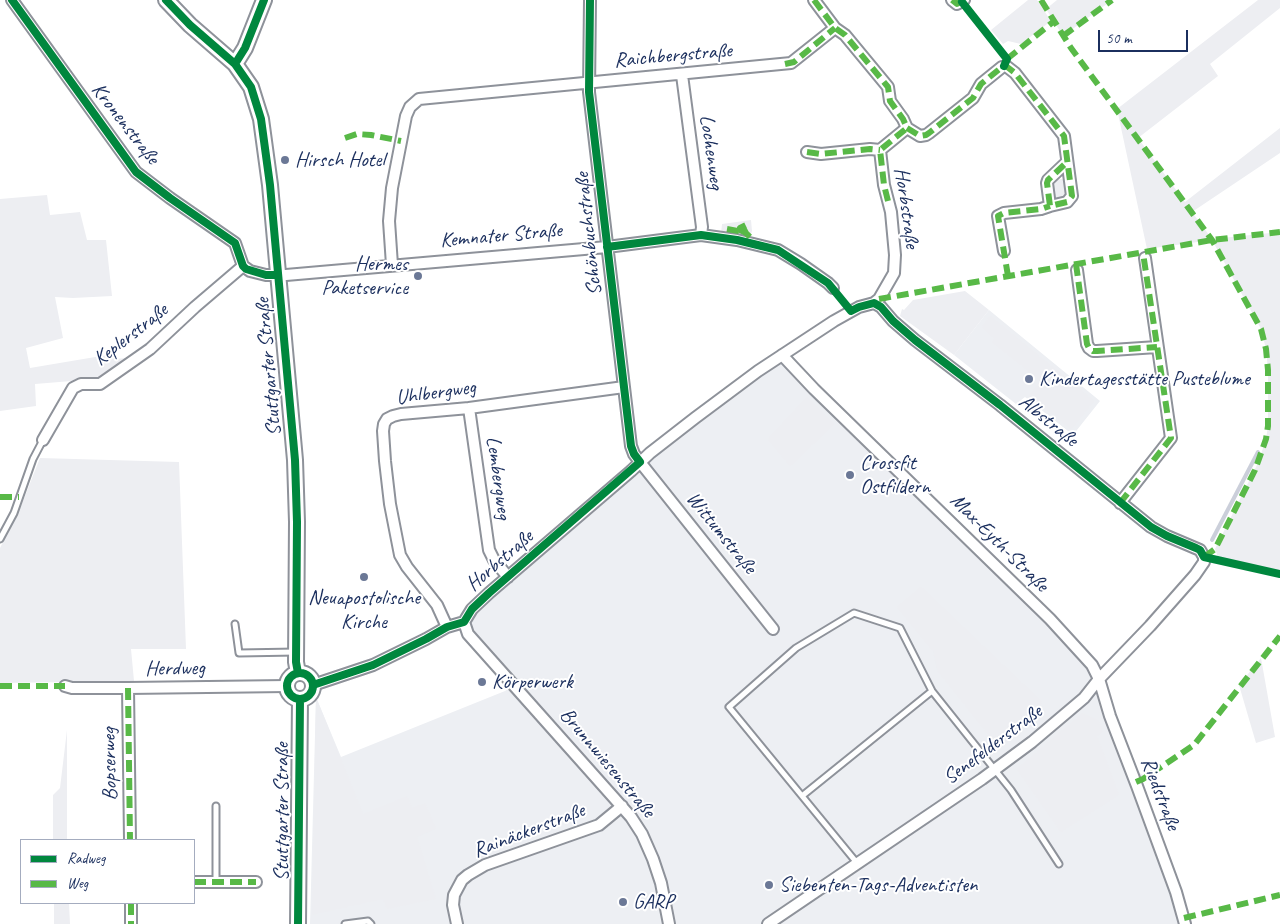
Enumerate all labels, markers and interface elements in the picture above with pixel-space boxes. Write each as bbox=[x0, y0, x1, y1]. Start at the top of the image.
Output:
scale bar bbox=[1100, 20, 1190, 52]
text: 50 m bbox=[1106, 29, 1132, 48]
street label: Raichbergstraße bbox=[613, 38, 733, 74]
street label: Kronenstraße bbox=[85, 78, 165, 170]
street label: Lochenweg bbox=[693, 113, 729, 191]
place label: Hirsch Hotel bbox=[295, 147, 385, 173]
marker: Hirsch Hotel bbox=[279, 154, 291, 166]
street label: Horbstraße bbox=[888, 166, 924, 250]
street label: Schönbuchstraße bbox=[570, 171, 608, 297]
street label: Kemnater Straße bbox=[439, 218, 563, 254]
place label: Hermes Paketservice bbox=[321, 251, 408, 301]
marker: Hermes Paketservice bbox=[412, 270, 424, 282]
street label: Stuttgarter Straße bbox=[250, 297, 288, 437]
street label: Keplerstraße bbox=[89, 298, 173, 372]
place label: Kindertagesstätte Pusteblume bbox=[1039, 366, 1250, 392]
marker: Kindertagesstätte Pusteblume bbox=[1023, 373, 1035, 385]
street label: Uhlbergweg bbox=[395, 375, 477, 411]
street label: Albstraße bbox=[1013, 389, 1083, 453]
street label: Lembergweg bbox=[480, 435, 516, 521]
place label: Crossfit Ostfildern bbox=[860, 450, 930, 500]
marker: Crossfit Ostfildern bbox=[844, 469, 856, 481]
street label: Wittumstraße bbox=[680, 487, 762, 579]
street label: Max-Eyth-Straße bbox=[944, 488, 1054, 598]
street label: Horbstraße bbox=[461, 525, 539, 597]
marker: Neuapostolische Kirche bbox=[358, 571, 370, 583]
place label: Neuapostolische Kirche bbox=[308, 585, 420, 635]
street label: Herdweg bbox=[145, 656, 205, 682]
place label: Körperwerk bbox=[492, 669, 573, 695]
marker: Körperwerk bbox=[476, 676, 488, 688]
street label: Senefelderstraße bbox=[939, 700, 1047, 790]
street label: Brunnwiesenstraße bbox=[554, 703, 660, 823]
street label: Bopserweg bbox=[97, 727, 123, 801]
street label: Stuttgarter Straße bbox=[269, 743, 295, 881]
street label: Riedstraße bbox=[1135, 754, 1185, 834]
street label: Rainäckerstraße bbox=[470, 798, 588, 864]
legend bbox=[20, 839, 195, 904]
text: Radweg bbox=[67, 849, 105, 868]
place label: Siebenten-Tags-Adventisten bbox=[779, 872, 978, 898]
text: Weg bbox=[67, 874, 88, 893]
marker: Siebenten-Tags-Adventisten bbox=[763, 879, 775, 891]
place label: GARP bbox=[633, 889, 674, 915]
marker: GARP bbox=[617, 896, 629, 908]

